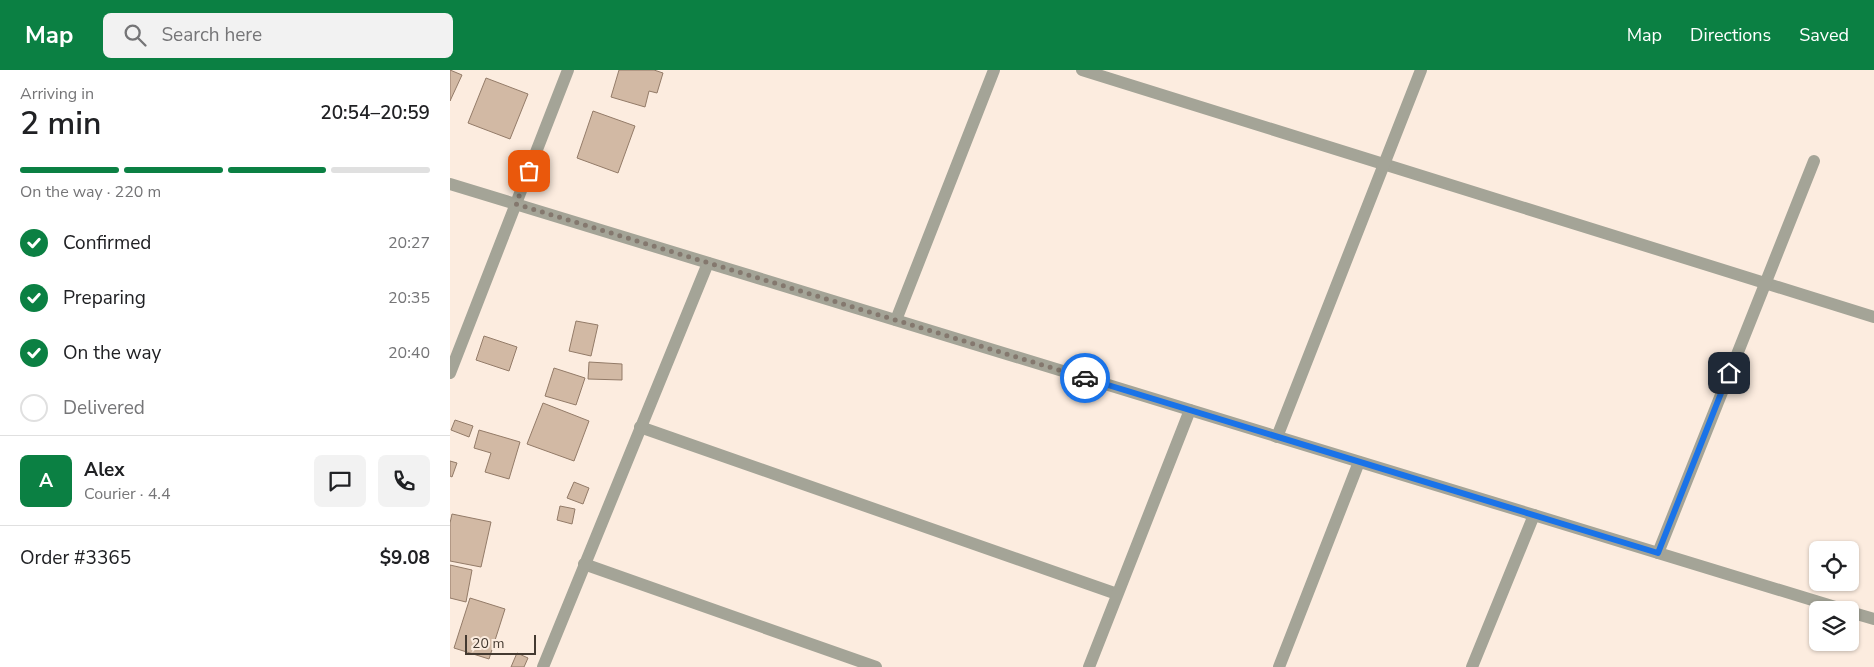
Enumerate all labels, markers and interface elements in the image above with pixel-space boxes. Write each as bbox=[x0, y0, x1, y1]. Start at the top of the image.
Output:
search box bbox=[103, 13, 453, 58]
text: Map bbox=[25, 19, 73, 51]
icon: search bbox=[121, 21, 149, 49]
text: Search here bbox=[161, 22, 262, 48]
text: Map bbox=[1627, 23, 1662, 47]
text: Directions bbox=[1690, 23, 1771, 47]
text: Saved bbox=[1799, 23, 1849, 47]
text: Arriving in bbox=[20, 83, 94, 105]
text: 20:54–20:59 bbox=[320, 100, 430, 126]
text: 2 min bbox=[20, 102, 102, 145]
pin bbox=[508, 150, 550, 192]
icon: bag bbox=[515, 157, 543, 185]
text: On the way · 220 m bbox=[20, 181, 161, 203]
icon: check bbox=[20, 229, 48, 257]
text: Confirmed bbox=[63, 230, 151, 256]
text: 20:27 bbox=[388, 232, 430, 254]
icon: check bbox=[20, 284, 48, 312]
text: Preparing bbox=[63, 285, 146, 311]
text: 20:35 bbox=[388, 287, 430, 309]
icon: check bbox=[20, 339, 48, 367]
text: On the way bbox=[63, 340, 161, 366]
text: 20:40 bbox=[388, 342, 430, 364]
pin bbox=[1708, 352, 1750, 394]
courier bbox=[1060, 353, 1110, 403]
icon: home bbox=[1715, 359, 1743, 387]
icon: car bbox=[1071, 364, 1099, 392]
text: Delivered bbox=[63, 395, 145, 421]
button: chat bbox=[314, 455, 366, 507]
button: phone bbox=[378, 455, 430, 507]
text: Alex bbox=[84, 457, 125, 483]
text: A bbox=[39, 468, 53, 494]
text: Courier · 4.4 bbox=[84, 483, 170, 505]
map controls bbox=[1809, 541, 1859, 651]
button: locate bbox=[1809, 541, 1859, 591]
text: Order #3365 bbox=[20, 545, 131, 571]
text: $9.08 bbox=[380, 545, 430, 571]
button: layers bbox=[1809, 601, 1859, 651]
scale bar bbox=[465, 632, 536, 655]
text: 20 m bbox=[472, 634, 504, 653]

